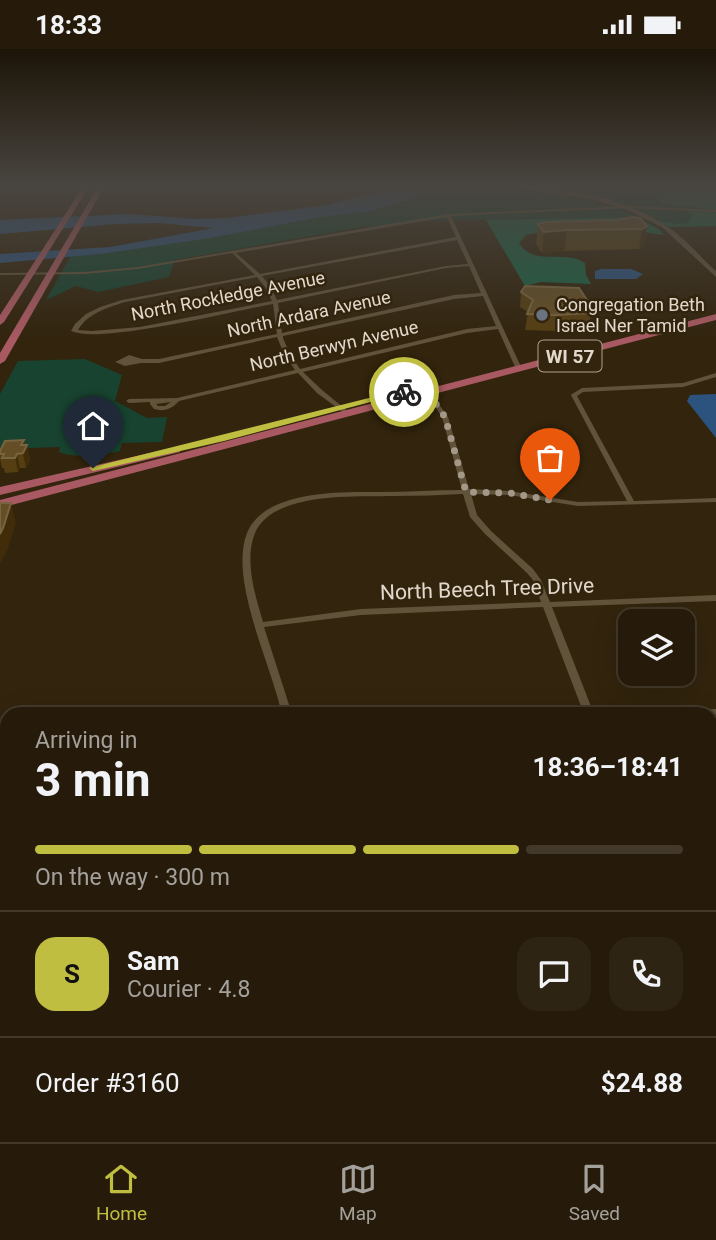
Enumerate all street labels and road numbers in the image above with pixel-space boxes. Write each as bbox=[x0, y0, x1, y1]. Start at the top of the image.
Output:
street label: North Rockledge Avenue bbox=[129, 266, 327, 325]
street label: North Ardara Avenue bbox=[225, 286, 392, 341]
street label: North Berwyn Avenue bbox=[248, 316, 420, 375]
road number: WI 57 bbox=[538, 341, 602, 371]
street label: North Beech Tree Drive bbox=[379, 573, 595, 605]

